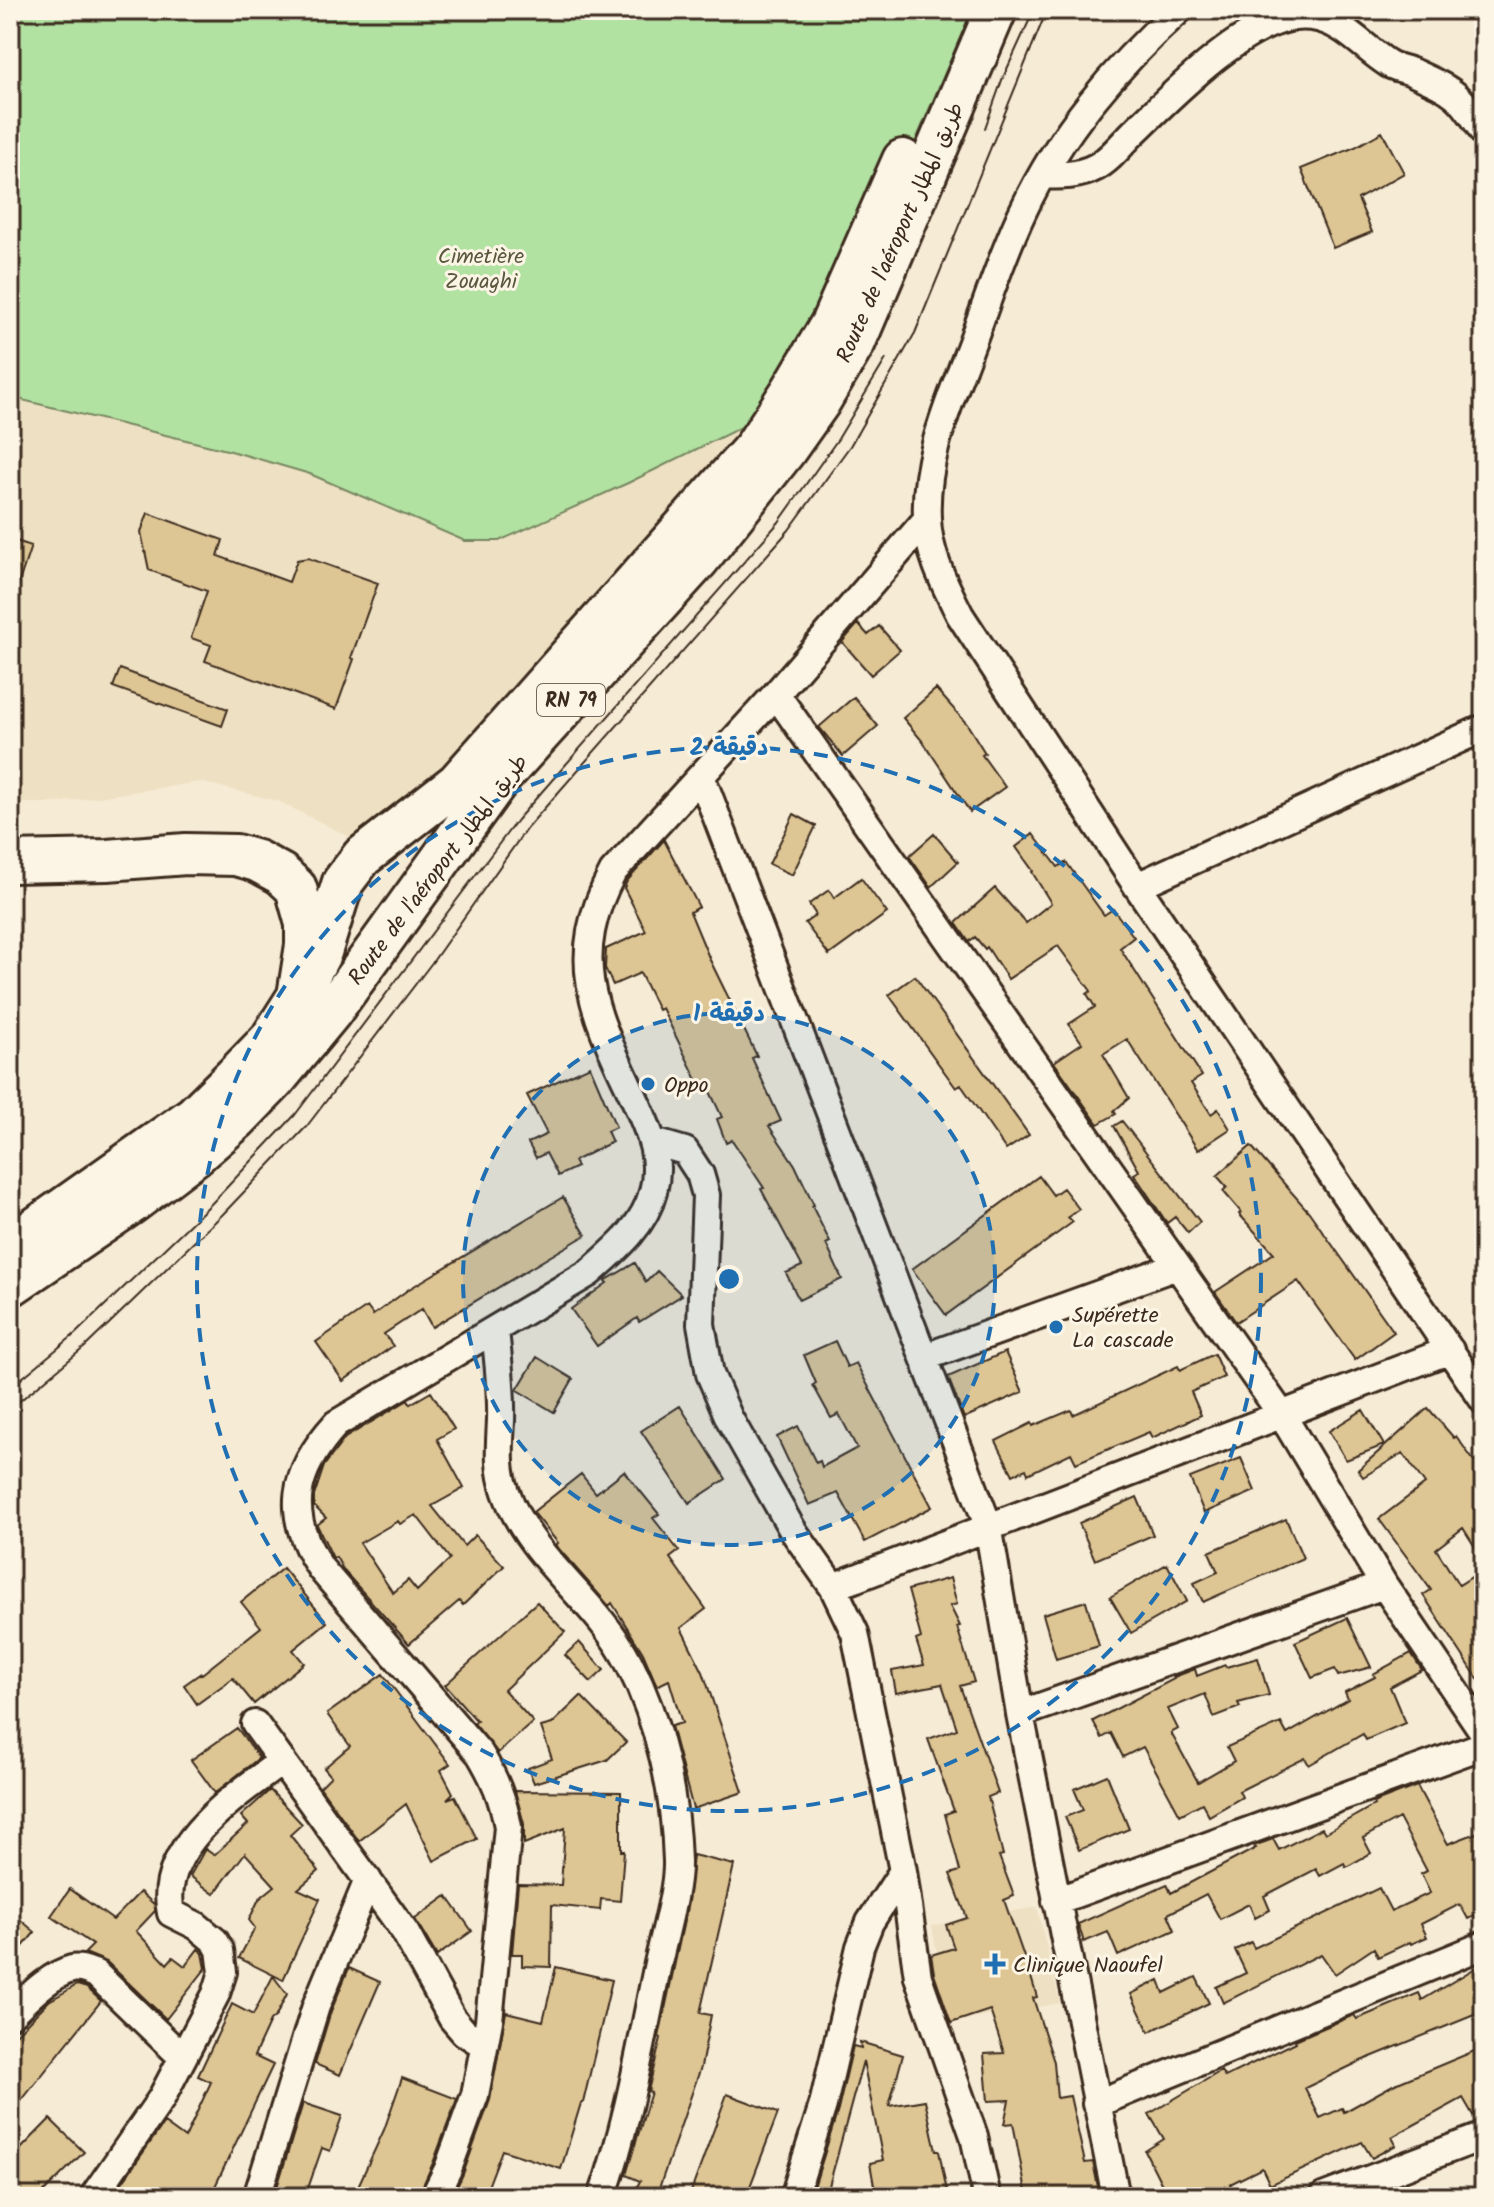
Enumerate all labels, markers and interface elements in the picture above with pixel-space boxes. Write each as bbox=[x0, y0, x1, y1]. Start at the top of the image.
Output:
street label: Route de l'aéroport طريق المطار bbox=[828, 97, 975, 369]
park label: Cimetière Zouaghi bbox=[438, 240, 524, 300]
road number: RN 79 bbox=[537, 684, 605, 716]
text: 2 دقيقة bbox=[690, 729, 768, 768]
street label: Route de l'aéroport طريق المطار bbox=[340, 747, 538, 994]
text: 1 دقيقة bbox=[693, 995, 765, 1034]
place label: Oppo bbox=[664, 1069, 709, 1104]
marker: Oppo bbox=[639, 1075, 657, 1093]
centre of rings bbox=[715, 1265, 743, 1293]
place label: Supérette La cascade bbox=[1072, 1299, 1174, 1359]
marker: Supérette La cascade bbox=[1047, 1318, 1065, 1336]
place label: Clinique Naoufel bbox=[1013, 1949, 1163, 1984]
marker: Clinique Naoufel bbox=[984, 1953, 1006, 1975]

